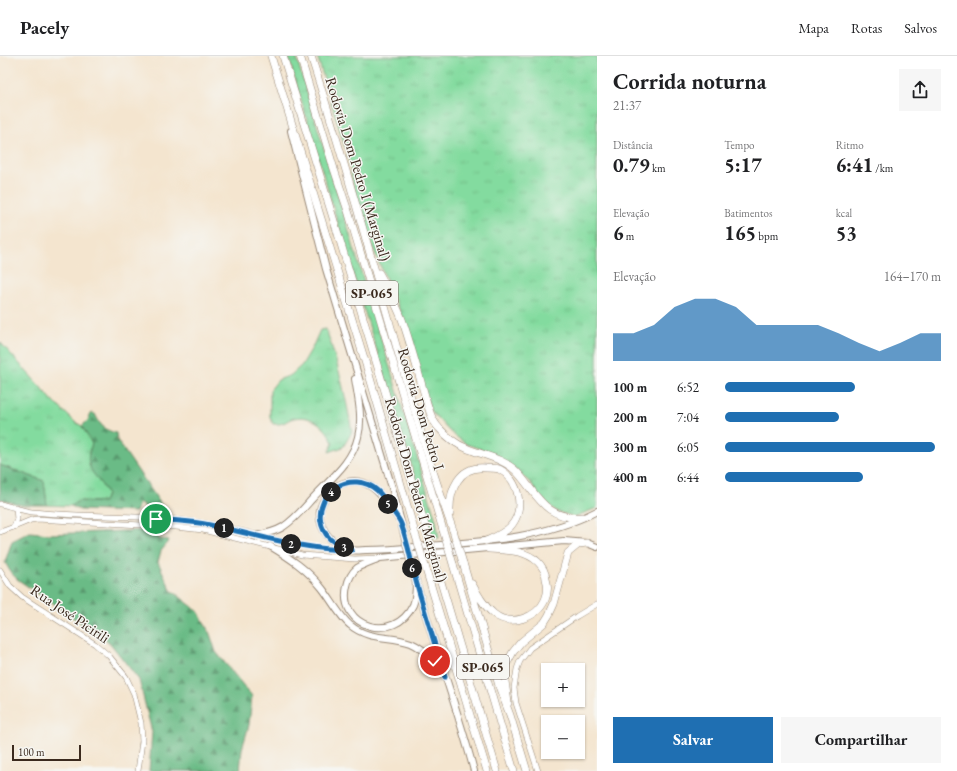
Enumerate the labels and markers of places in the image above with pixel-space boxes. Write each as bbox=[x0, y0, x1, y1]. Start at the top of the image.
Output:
pin: 4 bbox=[321, 482, 341, 502]
pin: 5 bbox=[378, 494, 398, 514]
pin bbox=[139, 502, 173, 536]
pin: 1 bbox=[214, 518, 234, 538]
pin: 2 bbox=[281, 534, 301, 554]
pin: 3 bbox=[334, 537, 354, 557]
pin: 6 bbox=[402, 558, 422, 578]
pin bbox=[418, 644, 452, 678]

